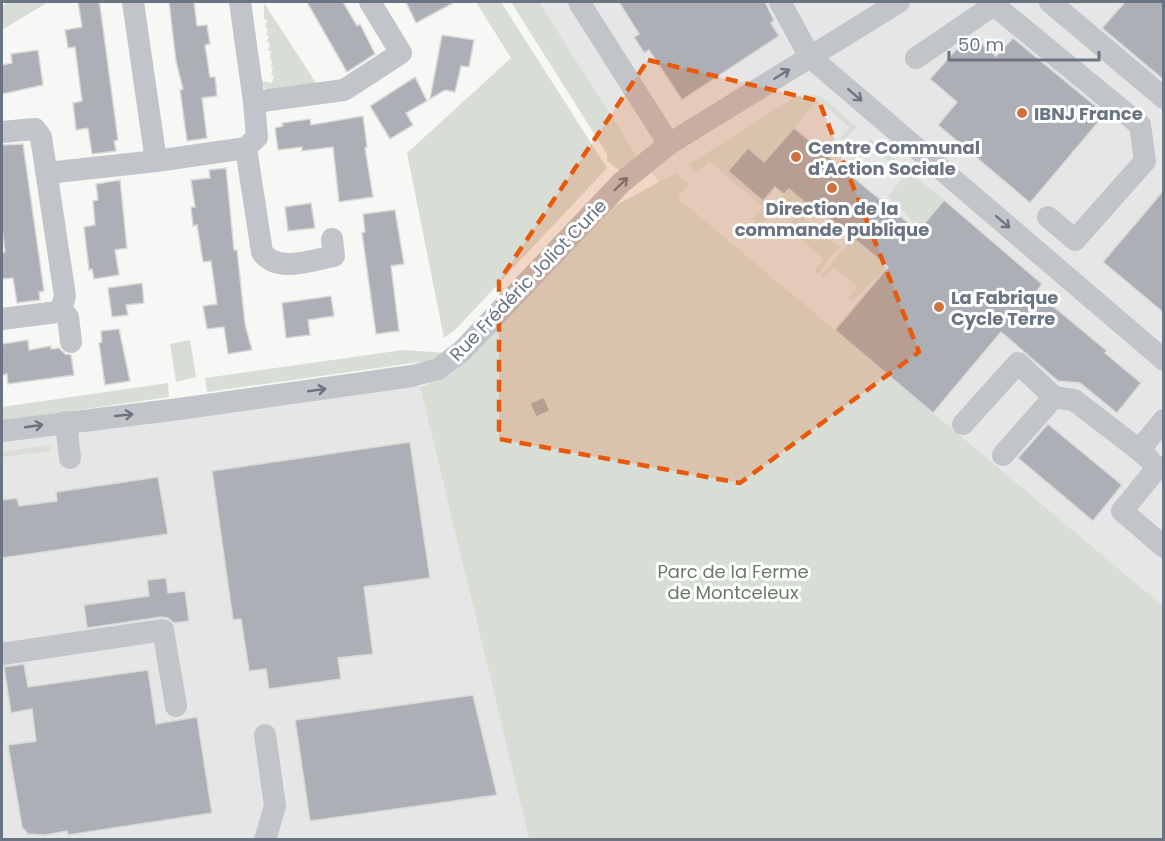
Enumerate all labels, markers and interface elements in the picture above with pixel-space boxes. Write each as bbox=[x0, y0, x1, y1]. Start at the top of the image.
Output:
scale bar bbox=[949, 24, 1099, 62]
text: 50 m bbox=[958, 32, 1004, 57]
one-way arrow bbox=[773, 68, 790, 80]
one-way arrow bbox=[847, 88, 862, 102]
place label: IBNJ France bbox=[1034, 101, 1143, 126]
marker: IBNJ France bbox=[1015, 106, 1029, 120]
place label: Centre Communal d'Action Sociale bbox=[808, 135, 980, 181]
marker: Centre Communal d'Action Sociale bbox=[789, 150, 803, 164]
one-way arrow bbox=[614, 177, 629, 191]
marker: Direction de la commande publique bbox=[825, 181, 839, 195]
street label: Rue Frédéric Joliot Curie bbox=[444, 194, 612, 366]
place label: Direction de la commande publique bbox=[735, 196, 929, 242]
one-way arrow bbox=[995, 215, 1010, 229]
place label: La Fabrique Cycle Terre bbox=[951, 285, 1058, 331]
marker: La Fabrique Cycle Terre bbox=[932, 300, 946, 314]
one-way arrow bbox=[307, 384, 326, 395]
one-way arrow bbox=[113, 409, 133, 420]
one-way arrow bbox=[23, 421, 43, 432]
park label: Parc de la Ferme de Montceleux bbox=[657, 559, 809, 605]

